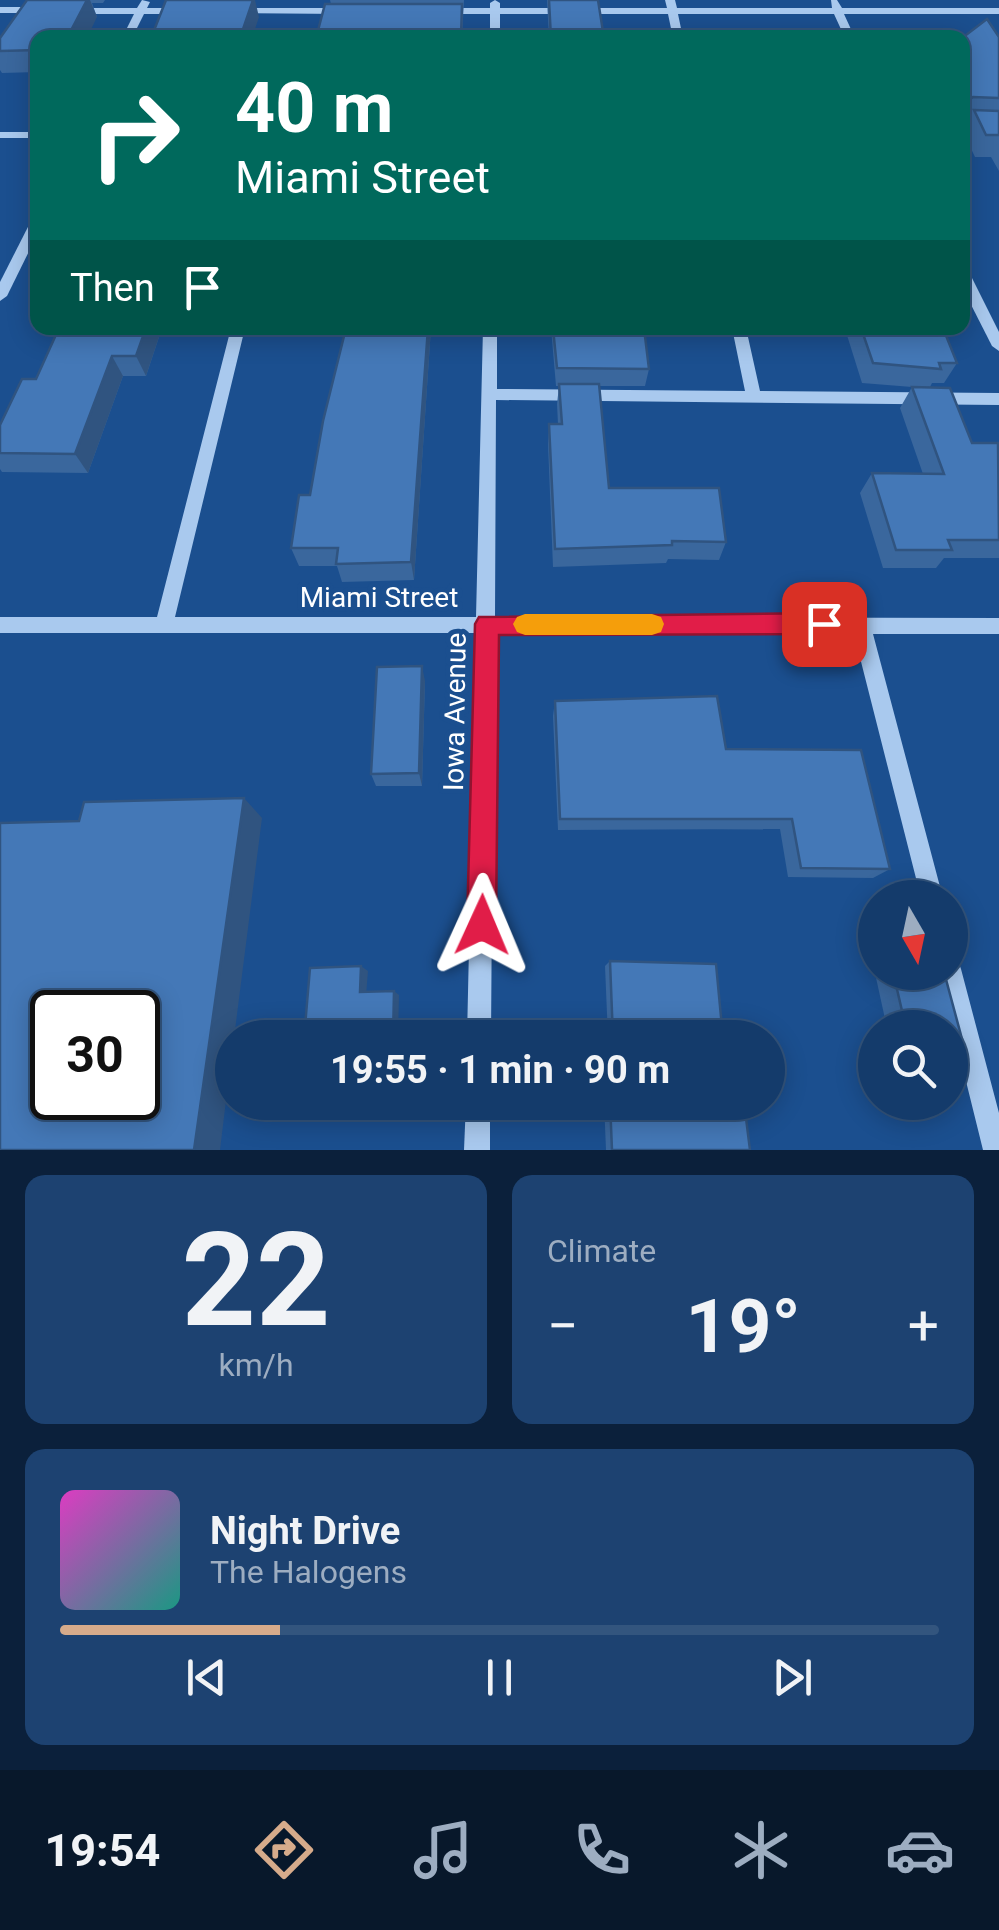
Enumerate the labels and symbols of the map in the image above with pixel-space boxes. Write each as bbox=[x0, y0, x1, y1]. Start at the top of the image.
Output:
street label: Miami Street bbox=[300, 581, 458, 614]
pin bbox=[782, 582, 867, 667]
street label: Iowa Avenue bbox=[437, 633, 473, 791]
position arrow bbox=[430, 873, 534, 977]
north arrow bbox=[858, 880, 968, 990]
speed limit sign: 30 bbox=[30, 990, 160, 1120]

